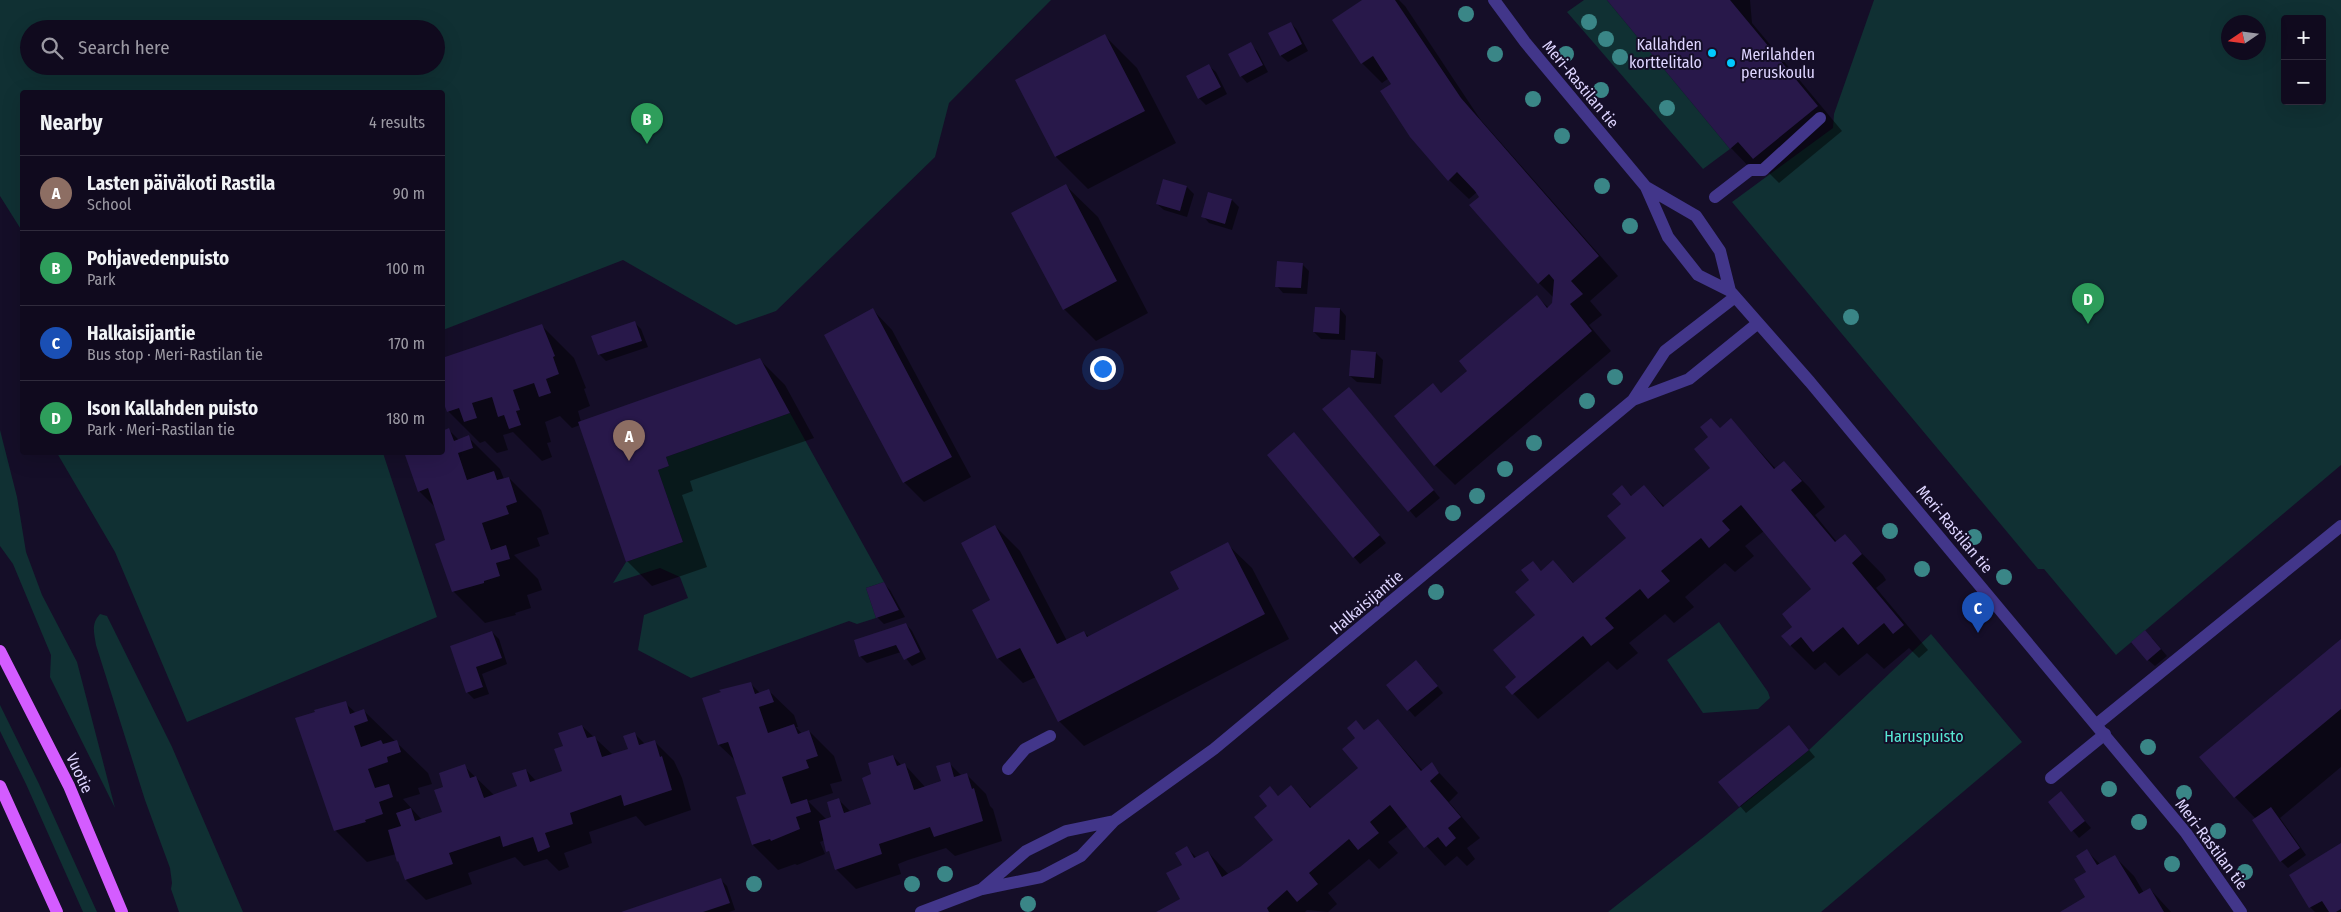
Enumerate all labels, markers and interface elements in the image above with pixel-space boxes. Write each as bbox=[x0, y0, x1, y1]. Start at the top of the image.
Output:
north arrow bbox=[2221, 15, 2266, 60]
map controls bbox=[2281, 15, 2326, 105]
button: + bbox=[2281, 15, 2326, 60]
search box bbox=[20, 20, 445, 75]
icon: search bbox=[38, 34, 66, 62]
place label: Kallahden korttelitalo bbox=[1629, 35, 1702, 72]
text: Search here bbox=[78, 36, 170, 59]
street label: Meri-Rastilan tie bbox=[1538, 37, 1623, 132]
place label: Merilahden peruskoulu bbox=[1741, 45, 1815, 82]
marker: Kallahden korttelitalo bbox=[1706, 47, 1718, 59]
marker: Merilahden peruskoulu bbox=[1725, 57, 1737, 69]
button: − bbox=[2281, 60, 2326, 105]
pin: B bbox=[631, 103, 663, 144]
text: Nearby bbox=[40, 110, 102, 136]
text: 4 results bbox=[369, 113, 425, 132]
text: Lasten päiväkoti Rastila bbox=[87, 172, 275, 195]
text: A bbox=[52, 184, 60, 203]
text: 90 m bbox=[393, 184, 425, 203]
text: School bbox=[87, 195, 131, 214]
text: Pohjavedenpuisto bbox=[87, 247, 229, 270]
text: B bbox=[52, 259, 60, 278]
text: 100 m bbox=[386, 259, 425, 278]
text: Park bbox=[87, 270, 115, 289]
pin: D bbox=[2072, 283, 2104, 324]
text: Halkaisijantie bbox=[87, 322, 195, 345]
text: C bbox=[52, 334, 60, 353]
text: 170 m bbox=[388, 334, 425, 353]
text: Bus stop · Meri-Rastilan tie bbox=[87, 345, 263, 364]
your location bbox=[1090, 356, 1116, 382]
text: Ison Kallahden puisto bbox=[87, 397, 258, 420]
text: D bbox=[51, 409, 61, 428]
text: 180 m bbox=[386, 409, 425, 428]
text: Park · Meri-Rastilan tie bbox=[87, 420, 235, 439]
pin: A bbox=[613, 420, 645, 461]
street label: Meri-Rastilan tie bbox=[1912, 482, 1997, 577]
street label: Halkaisijantie bbox=[1326, 566, 1407, 638]
pin: C bbox=[1962, 592, 1994, 633]
park label: Haruspuisto bbox=[1884, 727, 1964, 746]
street label: Vuotie bbox=[62, 750, 97, 796]
street label: Meri-Rastilan tie bbox=[2171, 795, 2252, 893]

